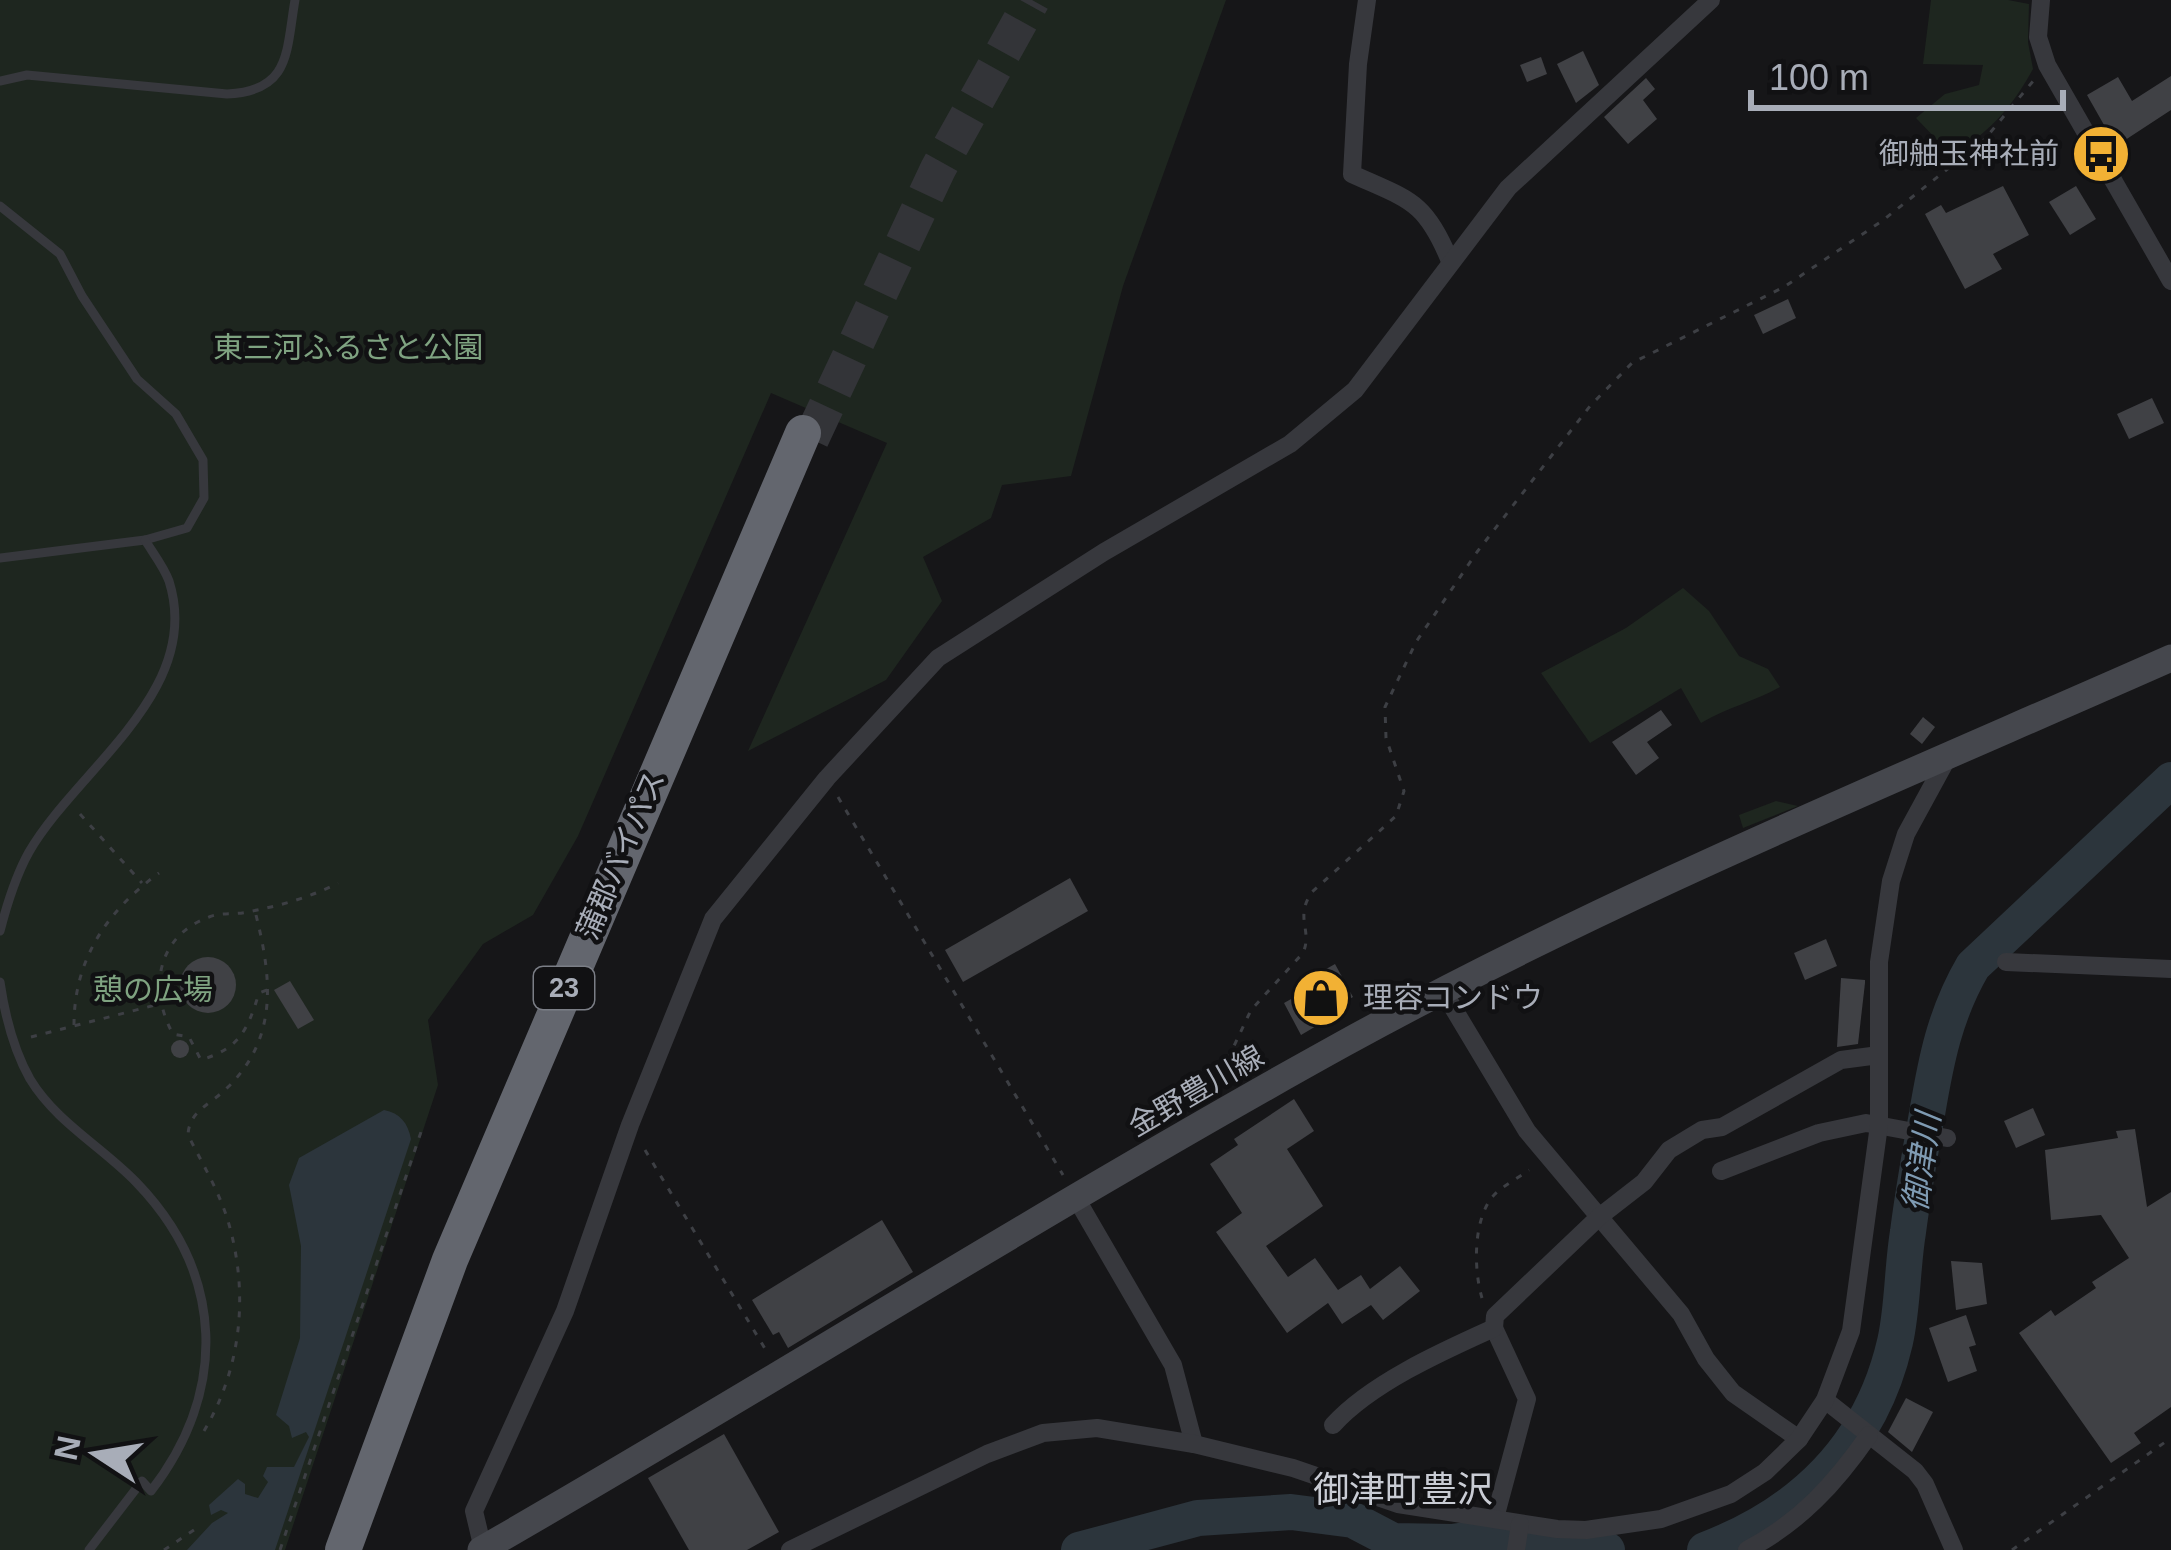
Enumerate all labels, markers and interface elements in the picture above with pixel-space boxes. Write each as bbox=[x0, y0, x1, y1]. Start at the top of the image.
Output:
scale bar bbox=[1751, 36, 2063, 110]
text: 100 m bbox=[1769, 57, 1869, 98]
bus stop icon: 御舳玉神社前 bbox=[2070, 123, 2132, 185]
place label: 御舳玉神社前 bbox=[1879, 137, 2059, 170]
park label: 東三河ふるさと公園 bbox=[213, 331, 483, 364]
street label: 蒲郡バイパス bbox=[570, 766, 671, 944]
road number: 23 bbox=[534, 967, 594, 1009]
shop icon: 理容コンドウ bbox=[1290, 967, 1352, 1029]
park label: 憩の広場 bbox=[93, 973, 213, 1006]
place label: 理容コンドウ bbox=[1363, 981, 1543, 1014]
street label: 金野豊川線 bbox=[1123, 1039, 1269, 1142]
water label: 御津川 bbox=[1896, 1108, 1947, 1214]
north arrow bbox=[36, 1394, 156, 1514]
text: N bbox=[47, 1432, 88, 1463]
district label: 御津町豊沢 bbox=[1313, 1469, 1493, 1510]

